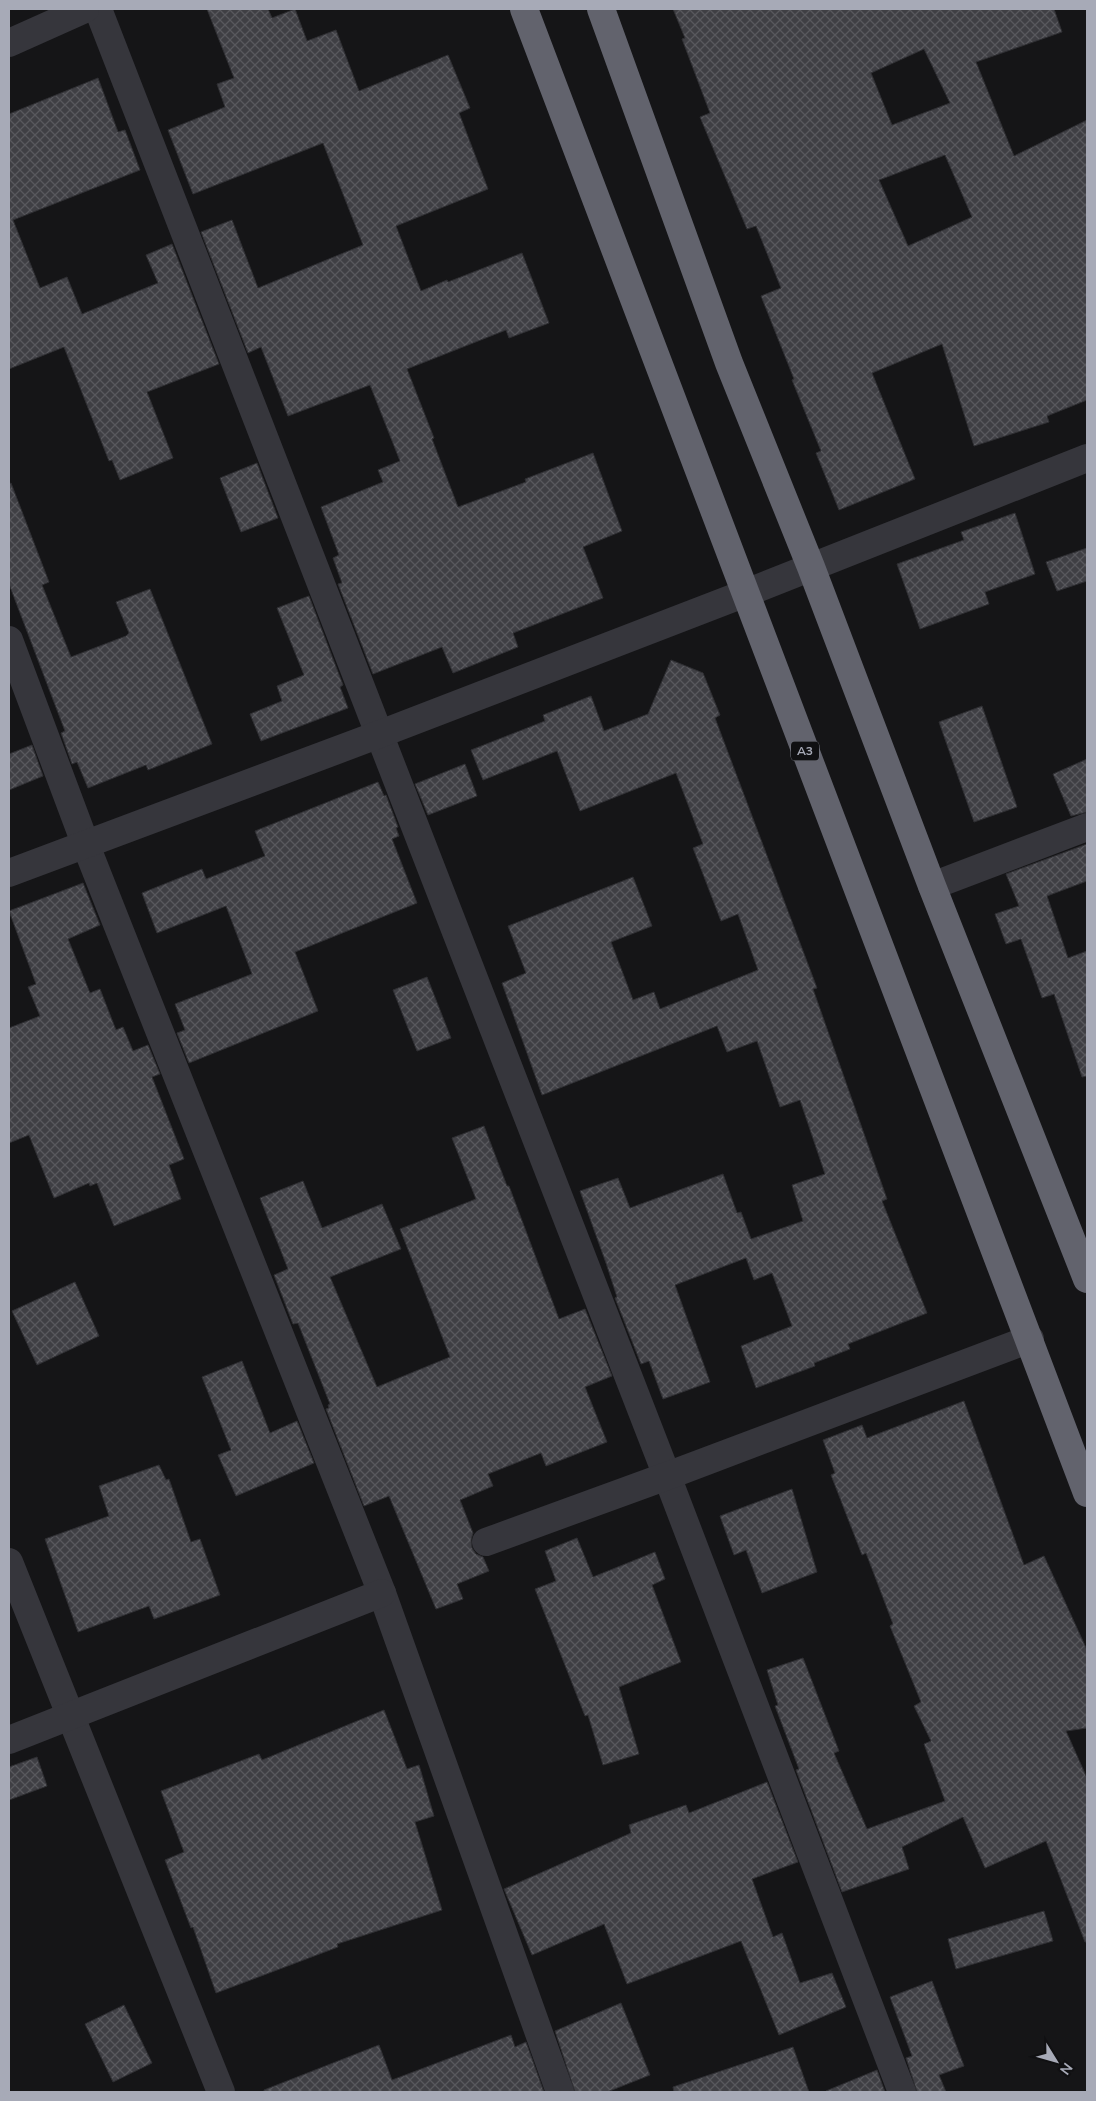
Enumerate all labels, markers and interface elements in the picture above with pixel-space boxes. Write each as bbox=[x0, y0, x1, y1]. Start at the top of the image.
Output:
road number: A3 bbox=[791, 741, 819, 760]
north arrow bbox=[1031, 2036, 1081, 2086]
text: N bbox=[1055, 2059, 1077, 2078]

